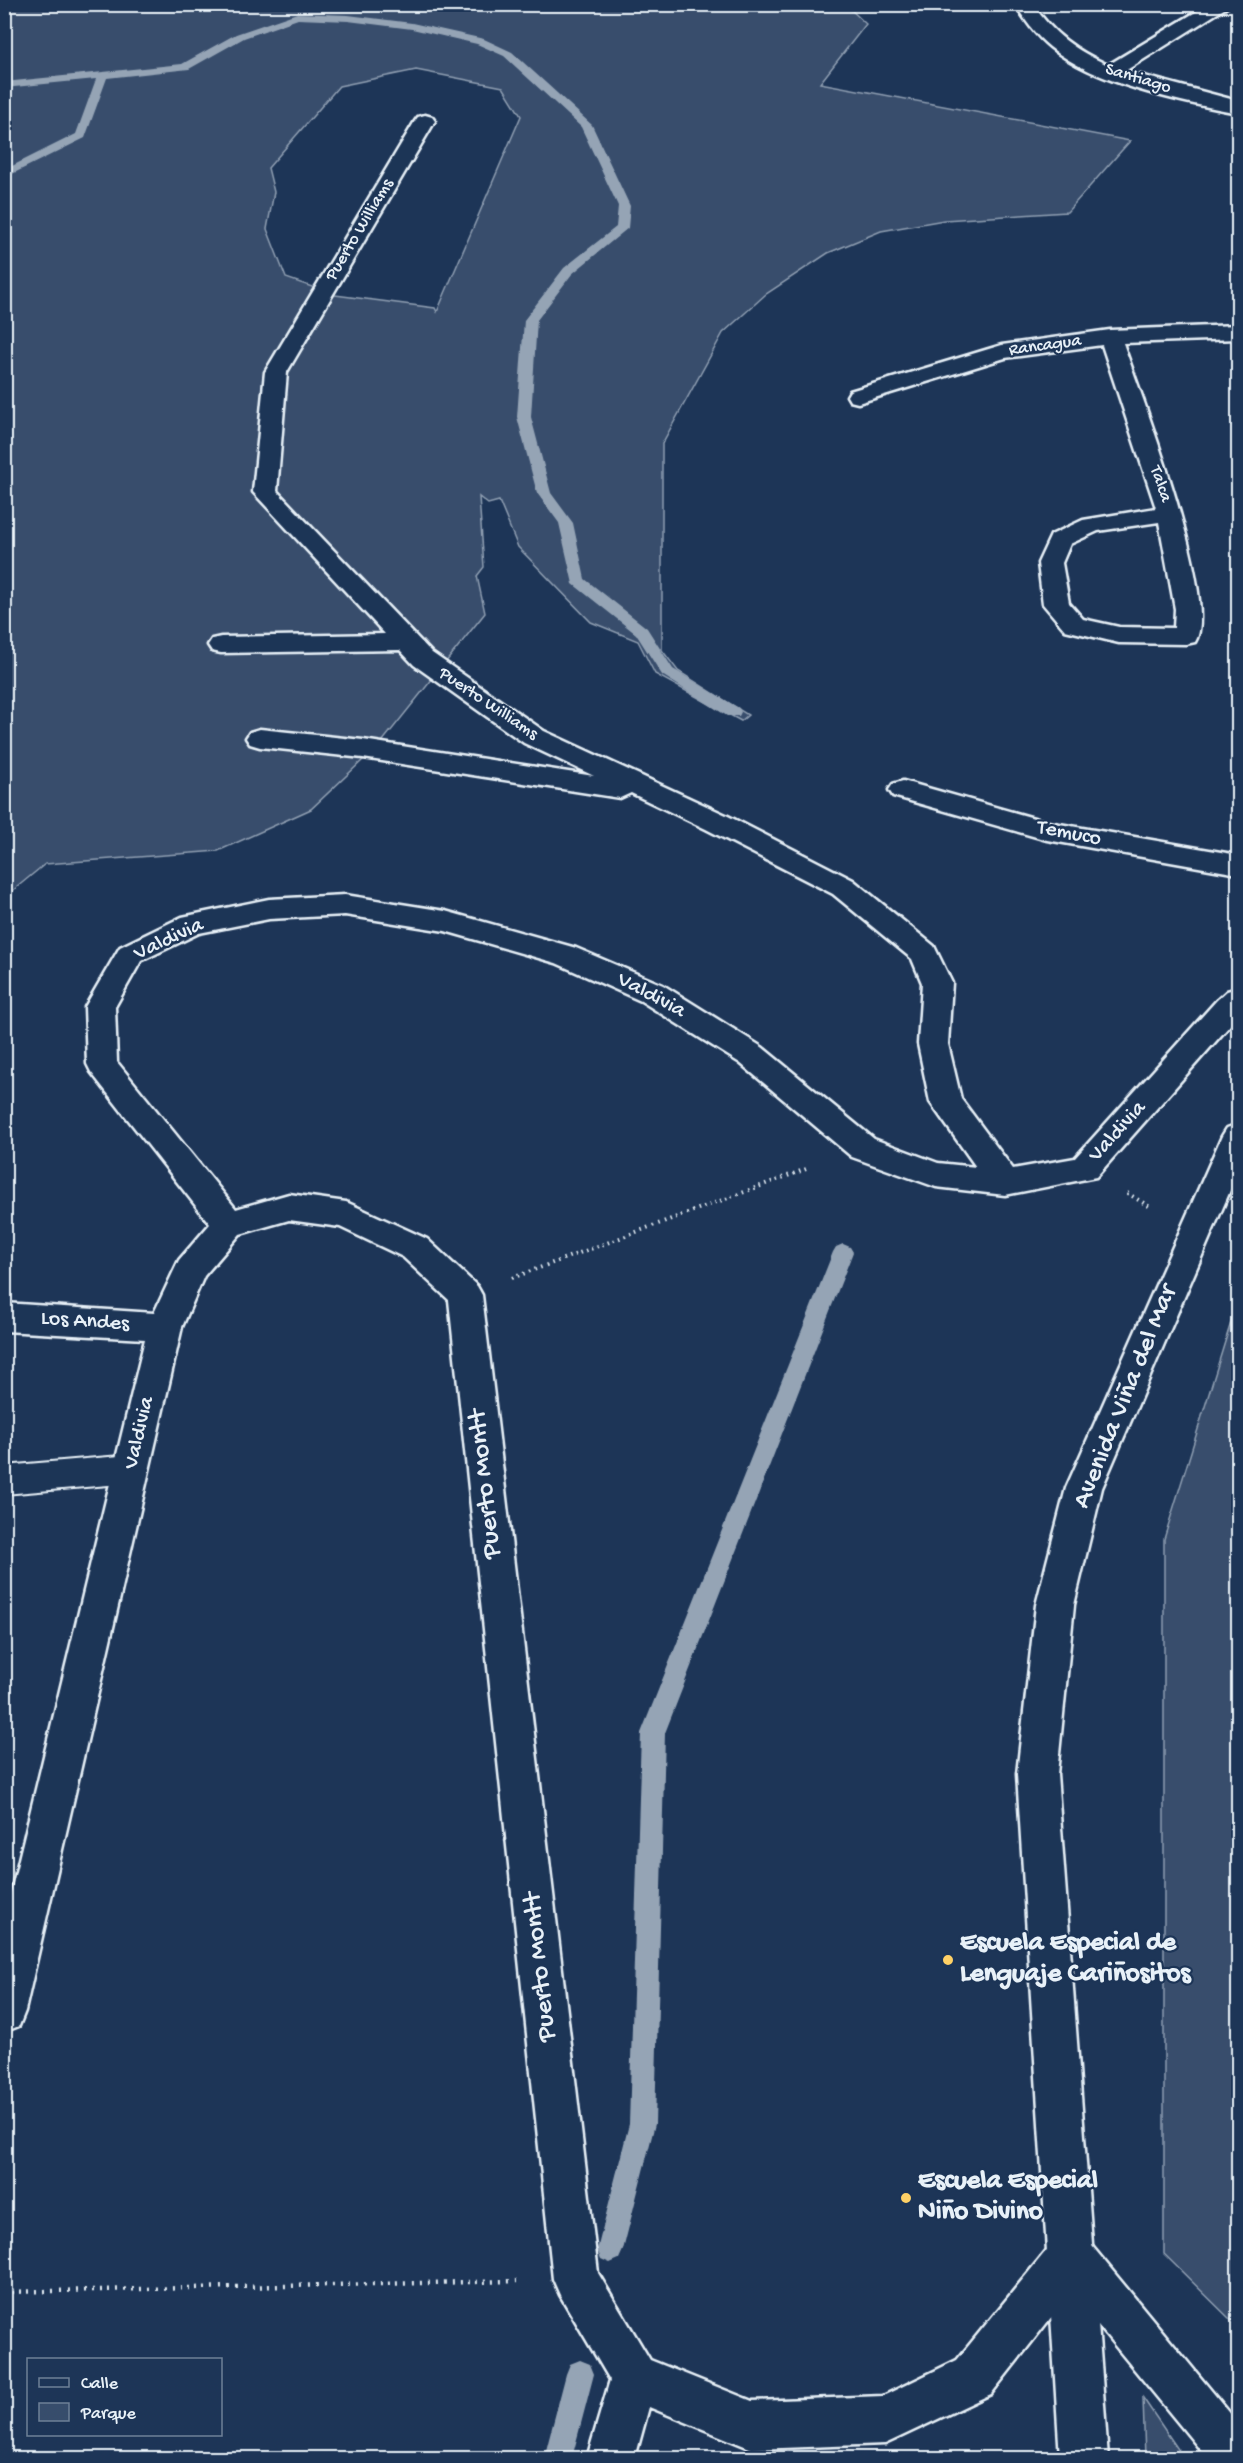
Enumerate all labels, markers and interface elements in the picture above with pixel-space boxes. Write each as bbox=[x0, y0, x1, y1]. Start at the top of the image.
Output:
street label: Santiago bbox=[1103, 59, 1173, 99]
street label: Puerto Williams bbox=[321, 174, 399, 286]
street label: Rancagua bbox=[1008, 330, 1083, 361]
street label: Talca bbox=[1144, 462, 1176, 506]
street label: Puerto Williams bbox=[433, 662, 543, 746]
street label: Temuco bbox=[1033, 815, 1103, 853]
street label: Valdivia bbox=[129, 912, 209, 968]
street label: Valdivia bbox=[612, 967, 690, 1025]
street label: Valdivia bbox=[1083, 1095, 1153, 1169]
street label: Avenida Viña del Mar bbox=[1067, 1278, 1186, 1513]
street label: Los Andes bbox=[40, 1306, 131, 1338]
street label: Valdivia bbox=[119, 1393, 161, 1473]
street label: Puerto Montt bbox=[462, 1406, 510, 1561]
street label: Puerto Montt bbox=[517, 1889, 565, 2044]
place label: Escuela Especial de Lenguaje Cariñositos bbox=[960, 1928, 1193, 1991]
marker: Escuela Especial de Lenguaje Cariñositos bbox=[941, 1953, 955, 1967]
place label: Escuela Especial Niño Divino bbox=[918, 2166, 1098, 2229]
marker: Escuela Especial Niño Divino bbox=[899, 2191, 913, 2205]
legend bbox=[27, 2358, 222, 2436]
text: Calle bbox=[81, 2374, 119, 2395]
text: Parque bbox=[80, 2404, 137, 2425]

